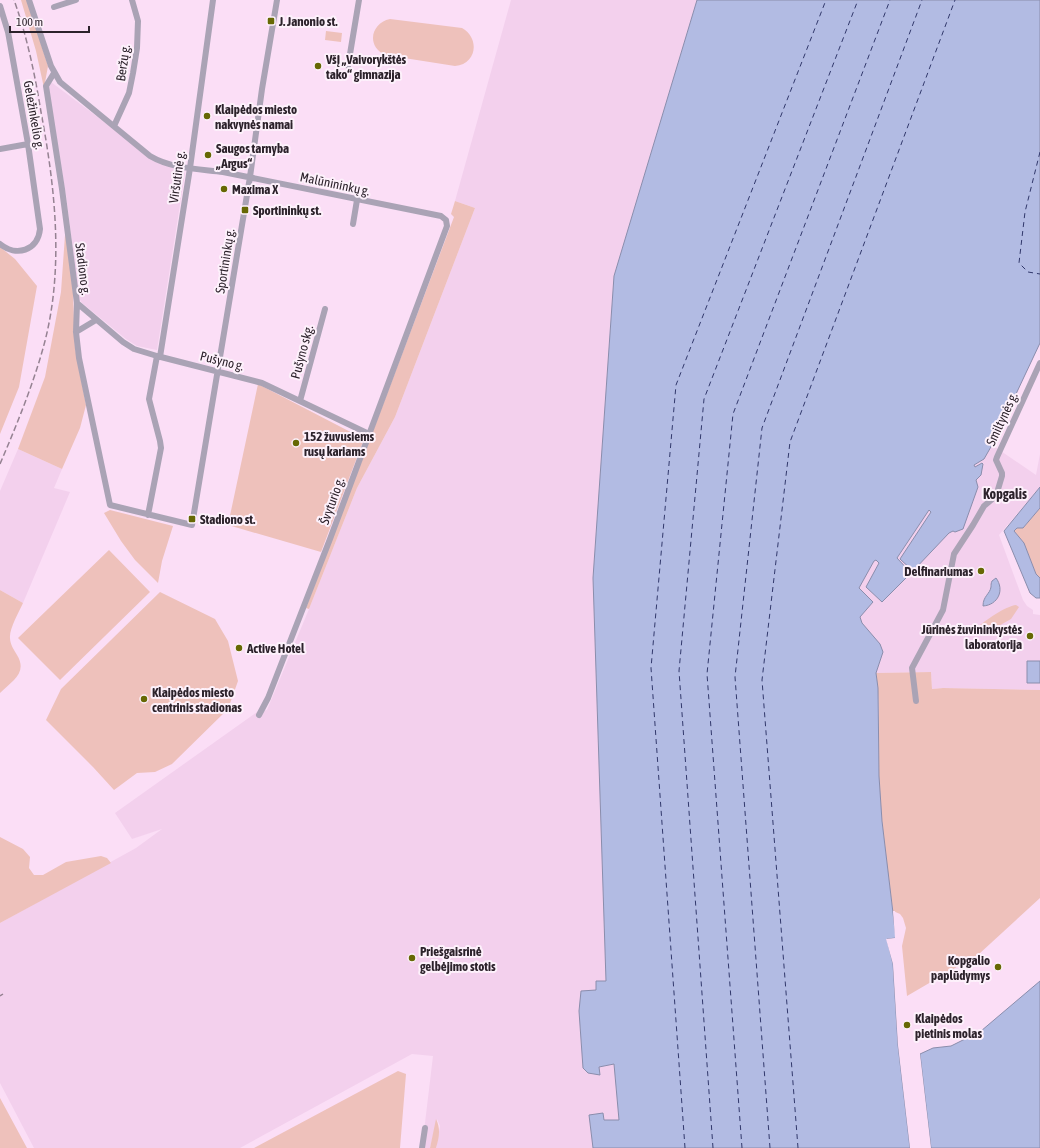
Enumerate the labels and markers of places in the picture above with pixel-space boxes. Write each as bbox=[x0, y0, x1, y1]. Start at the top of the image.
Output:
place label: J. Janonio st. bbox=[278, 14, 338, 29]
marker: J. Janonio st. bbox=[266, 16, 276, 26]
place label: VšĮ „Vaivorykštės tako“ gimnazija bbox=[325, 52, 407, 82]
marker: VšĮ „Vaivorykštės tako“ gimnazija bbox=[313, 61, 323, 71]
place label: Klaipėdos miesto nakvynės namai bbox=[215, 102, 297, 132]
marker: Klaipėdos miesto nakvynės namai bbox=[202, 111, 212, 121]
place label: Saugos tarnyba „Argus“ bbox=[215, 141, 289, 171]
marker: Saugos tarnyba „Argus“ bbox=[203, 150, 213, 160]
place label: Maxima X bbox=[232, 182, 278, 197]
marker: Maxima X bbox=[219, 184, 229, 194]
place label: Sportininkų st. bbox=[253, 203, 322, 218]
marker: Sportininkų st. bbox=[240, 205, 250, 215]
place label: 152 žuvusiems rusų kariams bbox=[304, 429, 375, 459]
marker: 152 žuvusiems rusų kariams bbox=[291, 438, 301, 448]
place label: Stadiono st. bbox=[200, 512, 256, 527]
marker: Stadiono st. bbox=[187, 514, 197, 524]
place label: Delfinariumas bbox=[904, 564, 973, 579]
marker: Delfinariumas bbox=[976, 566, 986, 576]
place label: Jūrinės žuvininkystės laboratorija bbox=[920, 622, 1022, 652]
marker: Jūrinės žuvininkystės laboratorija bbox=[1025, 631, 1035, 641]
place label: Active Hotel bbox=[246, 641, 305, 656]
marker: Active Hotel bbox=[234, 643, 244, 653]
place label: Klaipėdos miesto centrinis stadionas bbox=[152, 685, 242, 715]
marker: Klaipėdos miesto centrinis stadionas bbox=[139, 694, 149, 704]
place label: Priešgaisrinė gelbėjimo stotis bbox=[420, 944, 496, 974]
marker: Priešgaisrinė gelbėjimo stotis bbox=[407, 953, 417, 963]
place label: Kopgalio paplūdymys bbox=[931, 953, 990, 983]
marker: Kopgalio paplūdymys bbox=[993, 962, 1003, 972]
place label: Klaipėdos pietinis molas bbox=[915, 1011, 982, 1041]
marker: Klaipėdos pietinis molas bbox=[902, 1020, 912, 1030]

